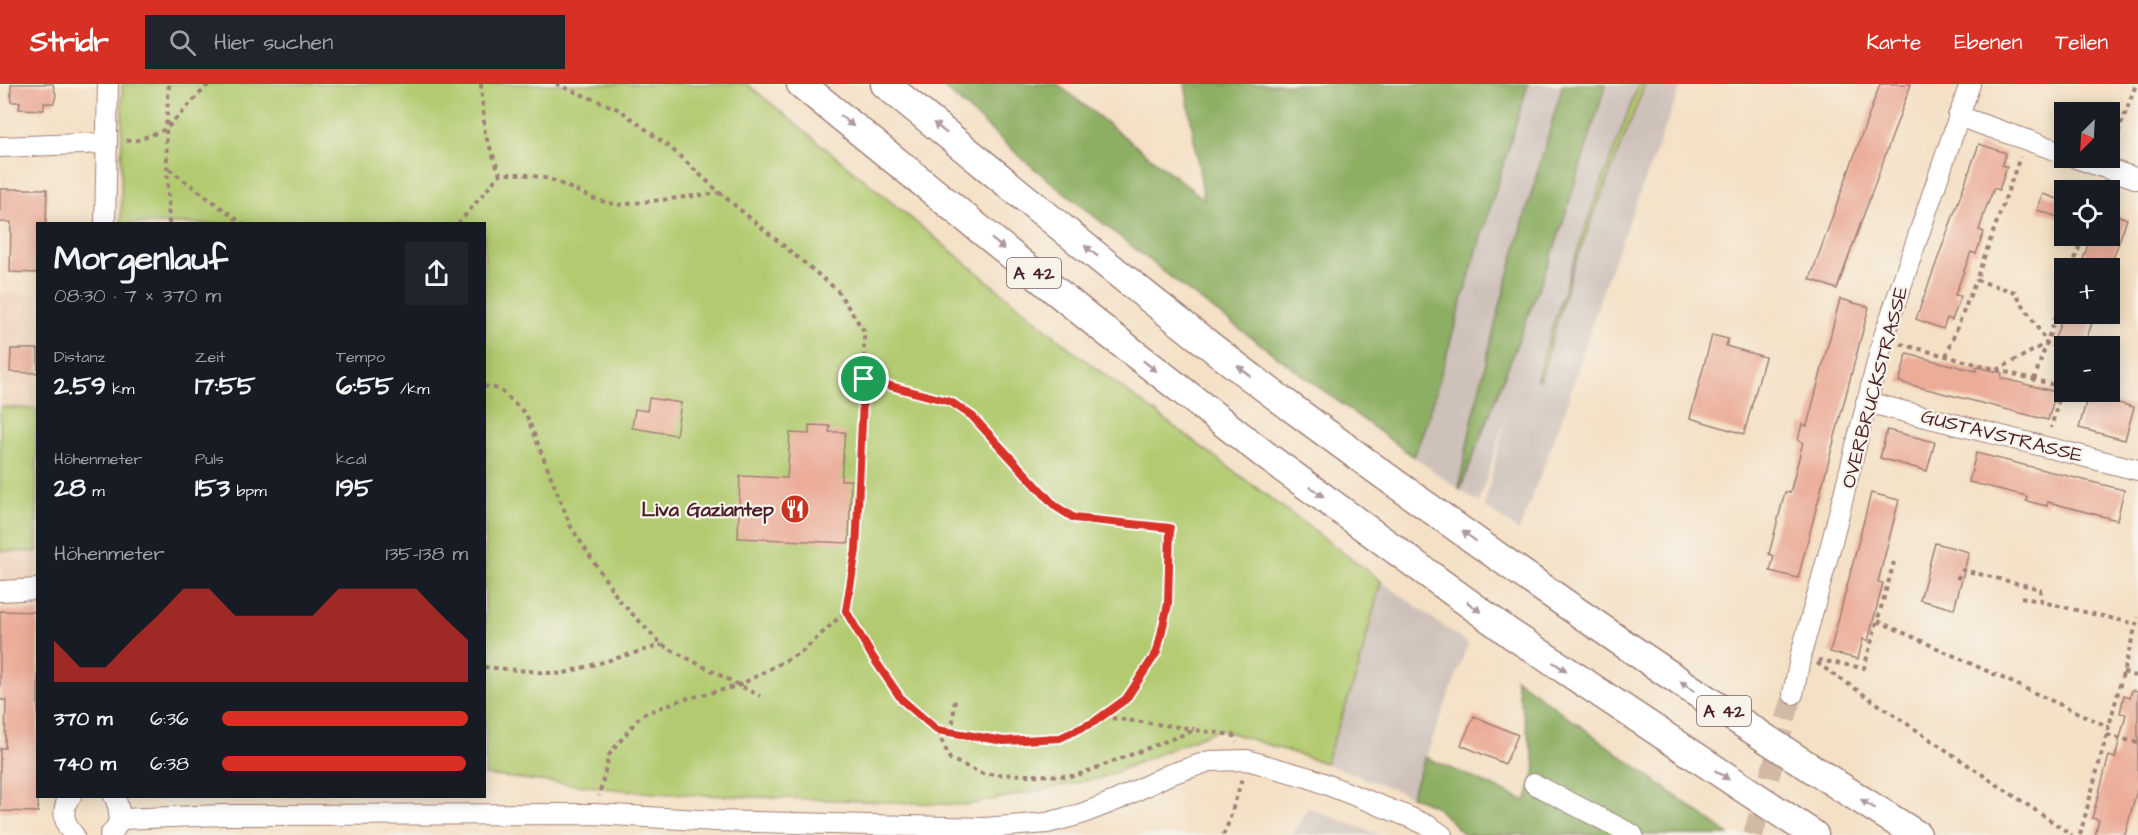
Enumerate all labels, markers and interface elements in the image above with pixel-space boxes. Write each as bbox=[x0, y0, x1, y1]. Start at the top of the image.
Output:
search box bbox=[145, 15, 565, 69]
text: Stridr bbox=[30, 23, 109, 62]
icon: search bbox=[166, 26, 199, 59]
text: Hier suchen bbox=[214, 27, 333, 58]
text: Karte bbox=[1866, 28, 1921, 57]
text: Ebenen bbox=[1954, 28, 2022, 57]
text: Teilen bbox=[2055, 28, 2108, 57]
north arrow bbox=[2054, 102, 2120, 168]
map controls bbox=[2054, 102, 2120, 402]
one-way arrow bbox=[839, 114, 854, 127]
one-way arrow bbox=[932, 122, 947, 135]
button: locate bbox=[2054, 180, 2120, 246]
text: Morgenlauf bbox=[54, 236, 228, 282]
one-way arrow bbox=[990, 237, 1005, 250]
button: share bbox=[405, 242, 468, 305]
one-way arrow bbox=[1084, 245, 1099, 258]
road number: A 42 bbox=[1007, 258, 1061, 288]
button: + bbox=[2054, 258, 2120, 324]
text: 08:30 · 7 × 370 m bbox=[54, 282, 221, 310]
street label: OVERBRUCKSTRASSE bbox=[1835, 283, 1915, 491]
button: − bbox=[2054, 336, 2120, 402]
text: Distanz bbox=[54, 346, 105, 368]
text: Zeit bbox=[195, 346, 225, 368]
text: Tempo bbox=[336, 346, 385, 368]
pin bbox=[838, 353, 889, 404]
one-way arrow bbox=[1143, 359, 1158, 371]
icon: arrive bbox=[847, 362, 880, 395]
one-way arrow bbox=[1237, 366, 1252, 378]
text: 2.59 bbox=[54, 368, 106, 404]
text: 17:55 bbox=[195, 368, 255, 404]
text: 6:55 bbox=[336, 368, 393, 404]
text: km bbox=[106, 378, 134, 400]
text: /km bbox=[393, 378, 429, 400]
street label: GUSTAVSTRASSE bbox=[1918, 402, 2086, 470]
text: Höhenmeter bbox=[54, 448, 142, 470]
text: Puls bbox=[195, 448, 224, 470]
text: kcal bbox=[336, 448, 367, 470]
text: 28 bbox=[54, 470, 86, 506]
text: 153 bbox=[195, 470, 230, 506]
text: 195 bbox=[336, 470, 373, 506]
text: m bbox=[86, 480, 105, 502]
text: bpm bbox=[230, 480, 267, 502]
one-way arrow bbox=[1308, 486, 1324, 498]
restaurant icon: Liva Gaziantep bbox=[779, 493, 811, 525]
place label: Liva Gaziantep bbox=[641, 496, 775, 524]
one-way arrow bbox=[1461, 530, 1477, 542]
text: Höhenmeter bbox=[54, 540, 164, 568]
text: 135–138 m bbox=[386, 540, 468, 568]
one-way arrow bbox=[1466, 601, 1482, 613]
one-way arrow bbox=[1552, 661, 1568, 672]
one-way arrow bbox=[1679, 681, 1695, 692]
road number: A 42 bbox=[1697, 696, 1751, 726]
text: 370 m bbox=[54, 705, 113, 733]
text: 6:36 bbox=[150, 705, 189, 733]
text: 740 m bbox=[54, 750, 116, 778]
text: 6:38 bbox=[150, 750, 189, 778]
one-way arrow bbox=[1714, 770, 1730, 781]
one-way arrow bbox=[1860, 799, 1876, 810]

